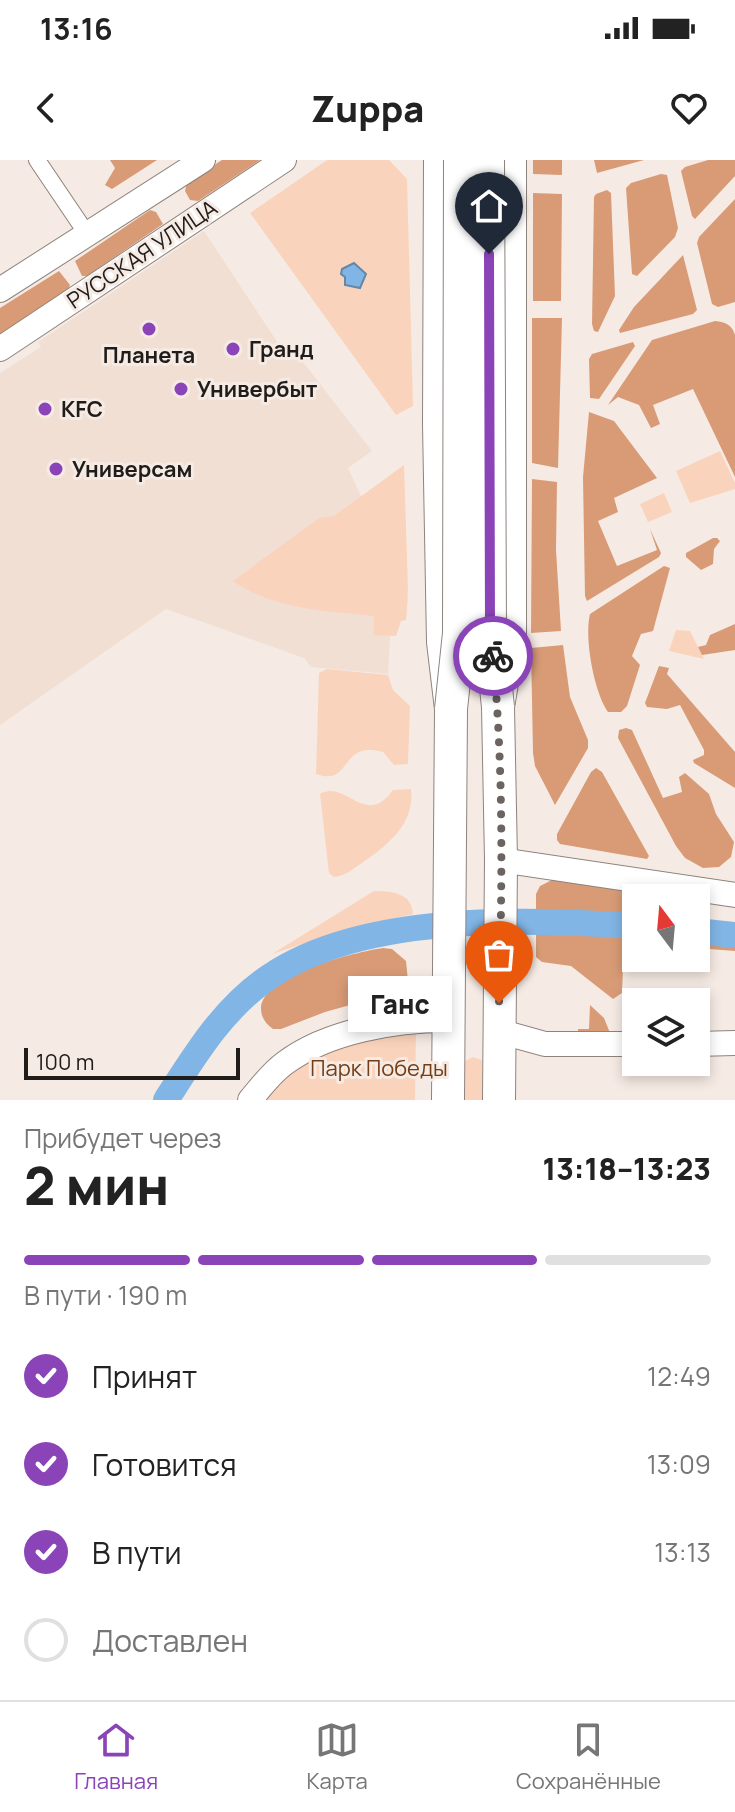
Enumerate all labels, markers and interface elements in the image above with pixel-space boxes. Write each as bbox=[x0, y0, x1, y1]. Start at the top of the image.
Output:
text: 13:16 bbox=[40, 8, 113, 49]
text: Zuppa bbox=[311, 84, 424, 133]
icon: back bbox=[24, 86, 68, 130]
icon: heart bbox=[667, 86, 711, 130]
pin bbox=[455, 172, 523, 254]
icon: home bbox=[467, 184, 511, 228]
street label: РУССКАЯ УЛИЦА bbox=[61, 193, 223, 315]
marker: Планета bbox=[140, 320, 158, 338]
place label: Гранд bbox=[249, 334, 314, 364]
place label: Планета bbox=[103, 340, 195, 370]
marker: Гранд bbox=[224, 340, 242, 358]
place label: Универбыт bbox=[197, 374, 318, 404]
marker: Универбыт bbox=[172, 380, 190, 398]
place label: KFC bbox=[61, 394, 103, 424]
marker: KFC bbox=[36, 400, 54, 418]
place label: Универсам bbox=[72, 454, 192, 484]
marker: Универсам bbox=[47, 460, 65, 478]
courier bbox=[453, 616, 533, 696]
icon: bike bbox=[471, 634, 515, 678]
north arrow bbox=[622, 884, 710, 972]
map controls bbox=[622, 884, 710, 1076]
pin bbox=[465, 921, 533, 1003]
icon: bag bbox=[477, 933, 521, 977]
callout: Ганс bbox=[347, 975, 451, 1031]
text: Ганс bbox=[370, 986, 430, 1022]
button: layers bbox=[622, 988, 710, 1076]
scale bar bbox=[24, 1044, 240, 1080]
text: 100 m bbox=[36, 1047, 94, 1077]
park label: Парк Победы bbox=[310, 1053, 448, 1083]
text: Прибудет через bbox=[24, 1120, 222, 1156]
text: 13:18–13:23 bbox=[543, 1148, 711, 1189]
text: 2 мин bbox=[24, 1150, 169, 1221]
text: В пути · 190 m bbox=[24, 1277, 187, 1313]
icon: check bbox=[24, 1354, 68, 1398]
text: Принят bbox=[92, 1356, 197, 1397]
text: 12:49 bbox=[647, 1358, 711, 1394]
icon: check bbox=[24, 1442, 68, 1486]
text: Готовится bbox=[92, 1444, 237, 1485]
text: 13:09 bbox=[647, 1446, 711, 1482]
icon: check bbox=[24, 1530, 68, 1574]
text: В пути bbox=[92, 1532, 182, 1573]
text: 13:13 bbox=[654, 1534, 711, 1570]
text: Доставлен bbox=[92, 1620, 248, 1661]
tab: Главная bbox=[74, 1718, 158, 1796]
tab: Карта bbox=[306, 1718, 368, 1796]
tab: Сохранённые bbox=[516, 1718, 661, 1796]

